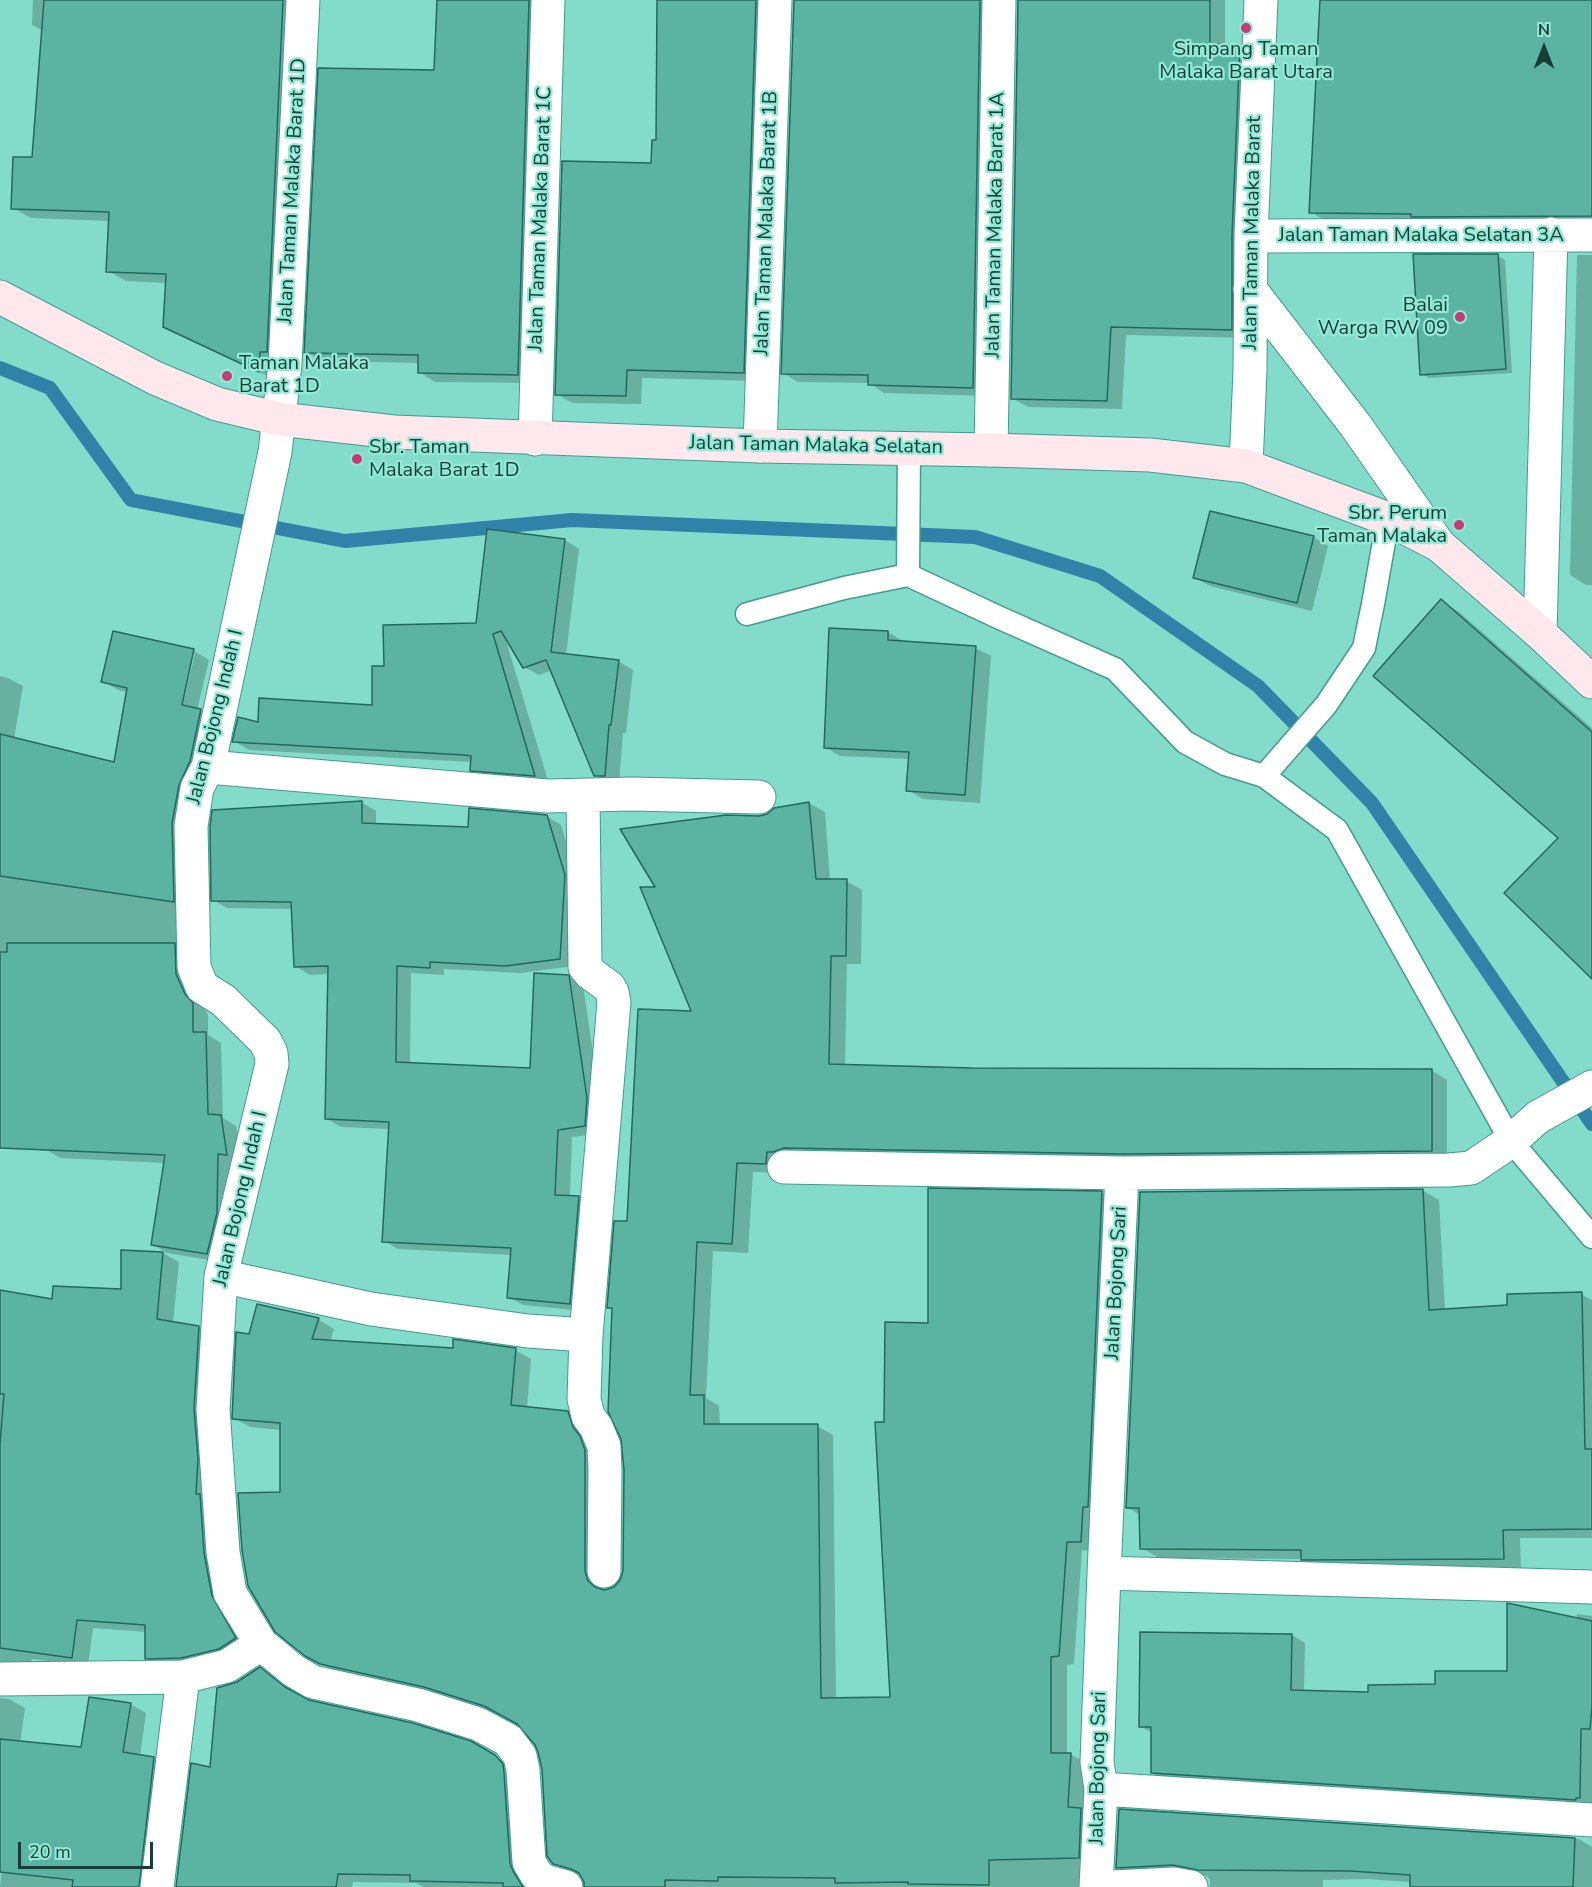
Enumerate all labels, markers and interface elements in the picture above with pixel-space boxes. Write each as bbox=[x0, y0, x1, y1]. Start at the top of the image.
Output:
north arrow bbox=[1514, 18, 1574, 78]
text: N bbox=[1538, 19, 1550, 41]
marker: Simpang Taman Malaka Barat Utara bbox=[1239, 21, 1253, 35]
place label: Simpang Taman Malaka Barat Utara bbox=[1159, 38, 1333, 85]
street label: Jalan Taman Malaka Barat 1D bbox=[274, 58, 312, 324]
street label: Jalan Taman Malaka Barat 1C bbox=[524, 86, 558, 352]
street label: Jalan Taman Malaka Barat 1B bbox=[750, 90, 784, 356]
street label: Jalan Taman Malaka Barat 1A bbox=[982, 92, 1010, 358]
street label: Jalan Taman Malaka Barat bbox=[1239, 116, 1267, 350]
street label: Jalan Taman Malaka Selatan 3A bbox=[1278, 224, 1564, 248]
place label: Balai Warga RW 09 bbox=[1318, 294, 1448, 341]
marker: Balai Warga RW 09 bbox=[1453, 310, 1467, 324]
place label: Taman Malaka Barat 1D bbox=[239, 352, 369, 399]
marker: Taman Malaka Barat 1D bbox=[220, 369, 234, 383]
street label: Jalan Taman Malaka Selatan bbox=[689, 432, 943, 460]
place label: Sbr. Taman Malaka Barat 1D bbox=[369, 436, 520, 483]
marker: Sbr. Taman Malaka Barat 1D bbox=[350, 452, 364, 466]
place label: Sbr. Perum Taman Malaka bbox=[1317, 502, 1447, 549]
marker: Sbr. Perum Taman Malaka bbox=[1452, 518, 1466, 532]
street label: Jalan Bojong Indah I bbox=[183, 627, 249, 807]
street label: Jalan Bojong Indah I bbox=[209, 1109, 273, 1289]
street label: Jalan Bojong Sari bbox=[1101, 1206, 1133, 1360]
street label: Jalan Bojong Sari bbox=[1086, 1691, 1112, 1845]
scale bar bbox=[21, 1830, 156, 1868]
text: 20 m bbox=[29, 1840, 71, 1864]

